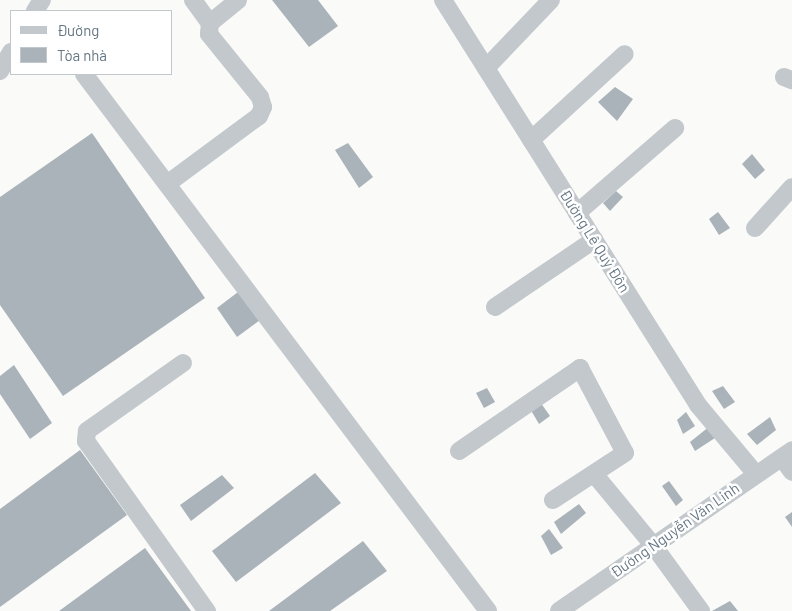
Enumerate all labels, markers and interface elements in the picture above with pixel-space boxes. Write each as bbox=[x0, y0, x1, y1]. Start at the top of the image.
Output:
legend bbox=[10, 10, 172, 75]
text: Đường bbox=[57, 21, 99, 39]
text: Tòa nhà bbox=[57, 46, 107, 64]
street label: Đường Lê Quý Đôn bbox=[556, 186, 634, 296]
street label: Đường Nguyễn Văn Linh bbox=[607, 479, 743, 581]

